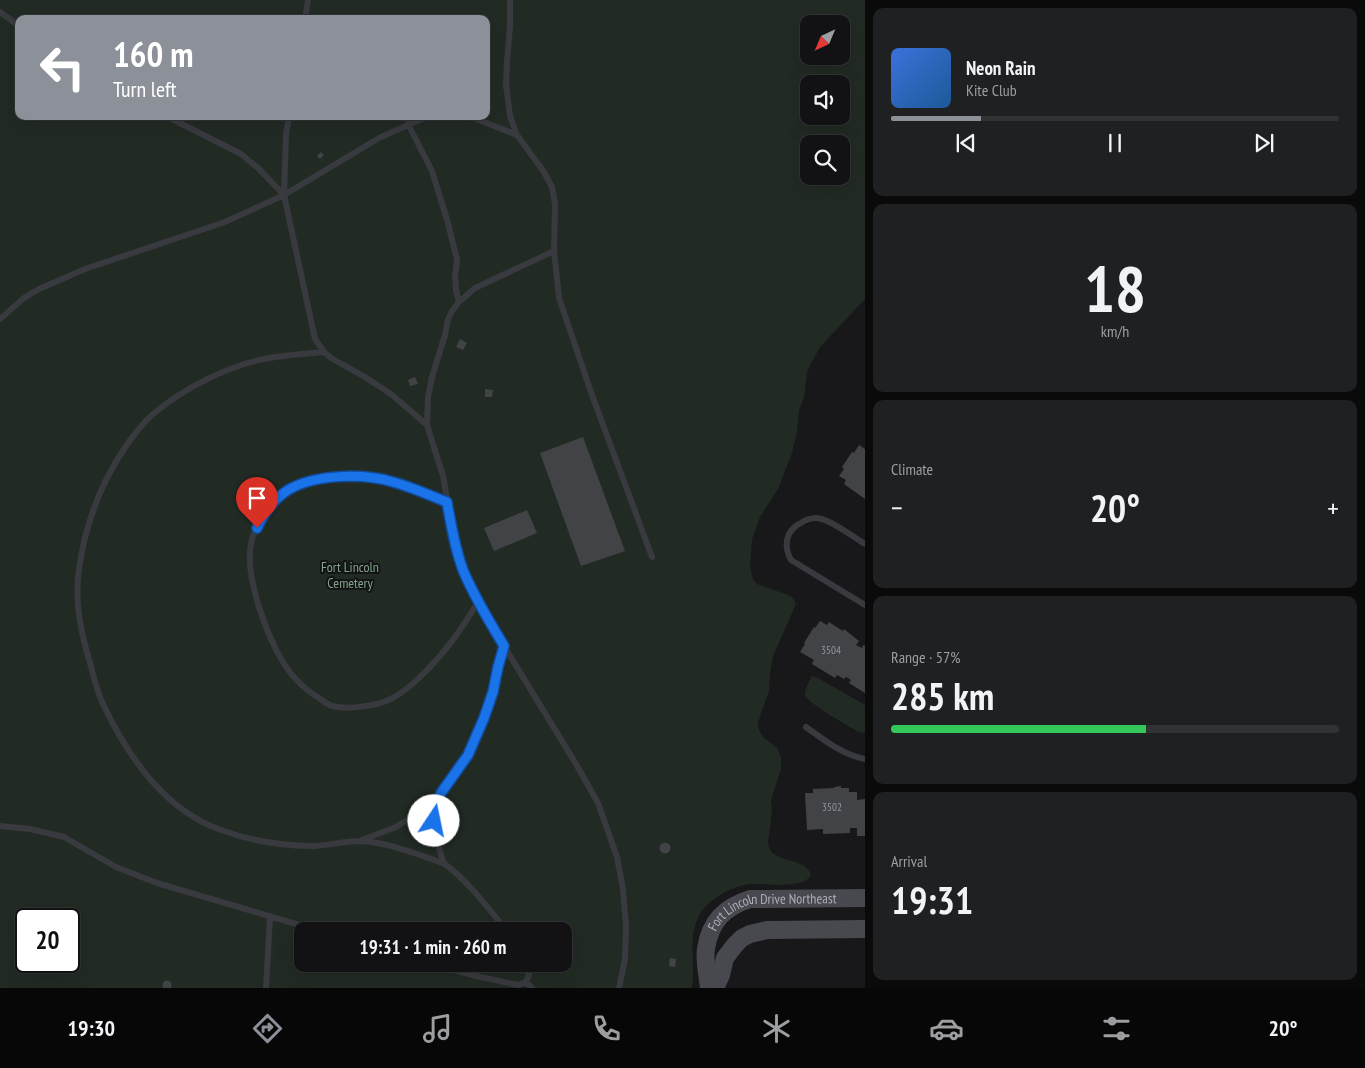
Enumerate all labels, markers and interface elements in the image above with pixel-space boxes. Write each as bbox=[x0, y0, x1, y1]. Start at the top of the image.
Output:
north arrow bbox=[800, 15, 850, 65]
map controls bbox=[800, 15, 850, 185]
text: 160 m bbox=[113, 31, 194, 77]
icon: left bbox=[30, 35, 95, 100]
text: Neon Rain bbox=[966, 56, 1035, 80]
text: Turn left bbox=[113, 75, 177, 103]
button: sound bbox=[800, 75, 850, 125]
text: Kite Club bbox=[966, 80, 1017, 100]
icon: previous bbox=[952, 129, 980, 157]
icon: pause bbox=[1101, 129, 1129, 157]
icon: next bbox=[1250, 129, 1278, 157]
button: search bbox=[800, 135, 850, 185]
text: 18 bbox=[1084, 246, 1146, 330]
text: km/h bbox=[1101, 321, 1129, 341]
text: Climate bbox=[891, 459, 933, 479]
pin bbox=[236, 477, 278, 528]
text: 20° bbox=[1090, 483, 1140, 532]
icon: arrive bbox=[243, 484, 271, 512]
text: − bbox=[891, 489, 903, 526]
text: + bbox=[1327, 489, 1339, 526]
park label: Fort Lincoln Cemetery bbox=[321, 558, 379, 592]
house number: 3504 bbox=[821, 643, 841, 657]
text: Range · 57% bbox=[891, 647, 960, 667]
text: 285 km bbox=[891, 671, 994, 720]
position arrow bbox=[407, 794, 459, 846]
house number: 3502 bbox=[822, 800, 842, 814]
text: Arrival bbox=[891, 851, 927, 871]
text: 19:31 bbox=[891, 875, 973, 924]
street label: Fort Lincoln Drive Northeast bbox=[703, 889, 837, 934]
speed limit sign: 20 bbox=[15, 908, 80, 973]
text: 19:31 · 1 min · 260 m bbox=[360, 935, 506, 959]
icon: directions bbox=[250, 1011, 285, 1046]
icon: music bbox=[420, 1011, 455, 1046]
icon: phone bbox=[589, 1011, 624, 1046]
icon: climate bbox=[759, 1011, 794, 1046]
icon: car bbox=[929, 1011, 964, 1046]
icon: filters bbox=[1099, 1011, 1134, 1046]
text: 19:30 bbox=[67, 1014, 115, 1042]
text: 20° bbox=[1268, 1014, 1298, 1042]

